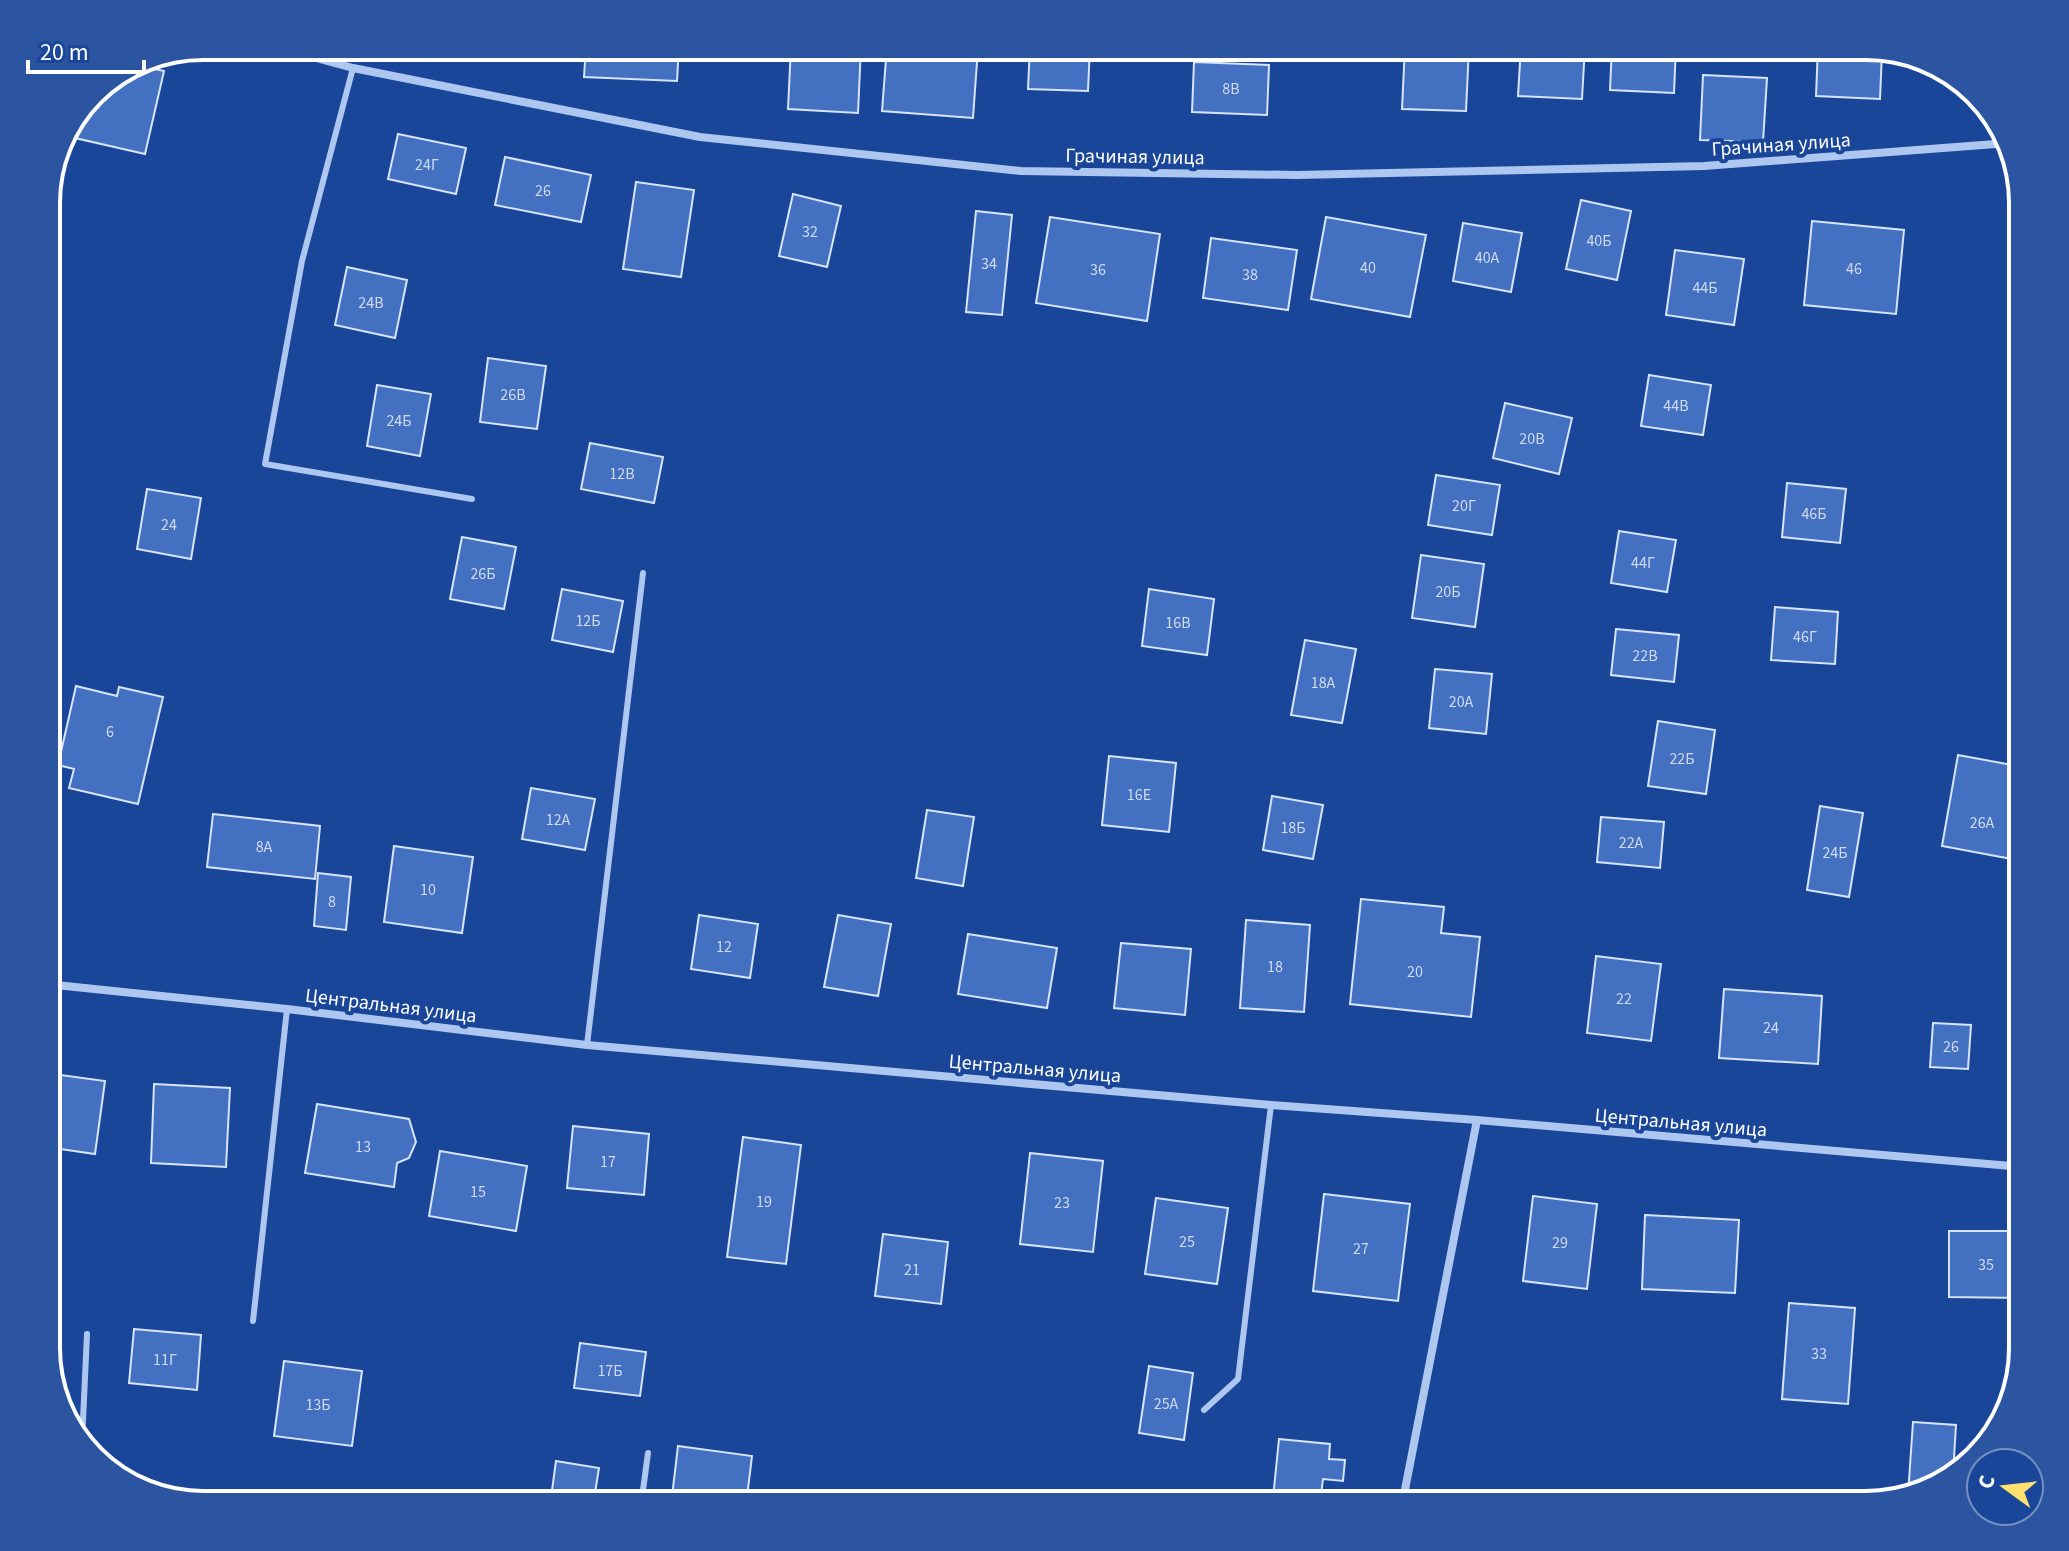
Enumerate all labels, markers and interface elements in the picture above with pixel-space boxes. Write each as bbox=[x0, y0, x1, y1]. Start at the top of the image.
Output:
scale bar bbox=[28, 24, 144, 74]
text: 20 m bbox=[40, 35, 89, 70]
house number: 8В bbox=[1222, 78, 1240, 100]
street label: Грачиная улица bbox=[1711, 126, 1852, 164]
street label: Грачиная улица bbox=[1065, 142, 1205, 172]
house number: 24Г bbox=[415, 154, 439, 176]
house number: 26 bbox=[535, 180, 551, 202]
house number: 32 bbox=[802, 221, 818, 243]
house number: 40Б bbox=[1586, 230, 1612, 252]
house number: 40А bbox=[1475, 247, 1500, 269]
house number: 34 bbox=[981, 253, 997, 275]
house number: 40 bbox=[1360, 257, 1376, 279]
house number: 46 bbox=[1846, 258, 1862, 280]
house number: 36 bbox=[1090, 259, 1106, 281]
house number: 38 bbox=[1242, 264, 1258, 286]
house number: 44Б bbox=[1692, 277, 1718, 299]
house number: 24В bbox=[358, 292, 384, 314]
house number: 26В bbox=[500, 384, 526, 406]
house number: 44В bbox=[1663, 395, 1689, 417]
house number: 24Б bbox=[386, 410, 412, 432]
house number: 20В bbox=[1519, 428, 1545, 450]
house number: 12В bbox=[609, 463, 635, 485]
house number: 20Г bbox=[1452, 495, 1476, 517]
house number: 46Б bbox=[1801, 503, 1827, 525]
house number: 24 bbox=[161, 514, 177, 536]
house number: 44Г bbox=[1631, 552, 1655, 574]
house number: 26Б bbox=[470, 563, 496, 585]
house number: 20Б bbox=[1435, 581, 1461, 603]
house number: 12Б bbox=[575, 610, 601, 632]
house number: 16В bbox=[1165, 612, 1191, 634]
house number: 46Г bbox=[1793, 626, 1817, 648]
house number: 22В bbox=[1632, 645, 1658, 667]
house number: 18А bbox=[1311, 672, 1336, 694]
house number: 20А bbox=[1449, 691, 1474, 713]
house number: 6 bbox=[106, 721, 114, 743]
house number: 22Б bbox=[1669, 748, 1695, 770]
house number: 16Е bbox=[1127, 784, 1151, 806]
house number: 12А bbox=[546, 809, 571, 831]
house number: 26А bbox=[1970, 812, 1995, 834]
house number: 18Б bbox=[1280, 817, 1306, 839]
house number: 22А bbox=[1619, 832, 1644, 854]
house number: 8А bbox=[256, 836, 273, 858]
house number: 24Б bbox=[1822, 842, 1848, 864]
house number: 10 bbox=[420, 879, 436, 901]
house number: 8 bbox=[328, 891, 336, 913]
house number: 12 bbox=[716, 936, 732, 958]
house number: 18 bbox=[1267, 956, 1283, 978]
house number: 20 bbox=[1407, 961, 1423, 983]
street label: Центральная улица bbox=[303, 982, 478, 1030]
house number: 22 bbox=[1616, 988, 1632, 1010]
house number: 24 bbox=[1763, 1017, 1779, 1039]
house number: 26 bbox=[1943, 1036, 1959, 1058]
street label: Центральная улица bbox=[948, 1048, 1122, 1090]
street label: Центральная улица bbox=[1594, 1102, 1768, 1144]
house number: 13 bbox=[355, 1136, 371, 1158]
house number: 17 bbox=[600, 1151, 616, 1173]
house number: 15 bbox=[470, 1181, 486, 1203]
house number: 19 bbox=[756, 1191, 772, 1213]
house number: 23 bbox=[1054, 1192, 1070, 1214]
house number: 25 bbox=[1179, 1231, 1195, 1253]
house number: 29 bbox=[1552, 1232, 1568, 1254]
house number: 27 bbox=[1353, 1238, 1369, 1260]
house number: 35 bbox=[1978, 1254, 1994, 1276]
house number: 21 bbox=[904, 1259, 920, 1281]
house number: 33 bbox=[1811, 1343, 1827, 1365]
house number: 11Г bbox=[153, 1349, 177, 1371]
house number: 17Б bbox=[597, 1360, 623, 1382]
house number: 25А bbox=[1154, 1393, 1179, 1415]
house number: 13Б bbox=[305, 1394, 331, 1416]
north arrow bbox=[1965, 1447, 2045, 1527]
text: С bbox=[1970, 1472, 2004, 1492]

